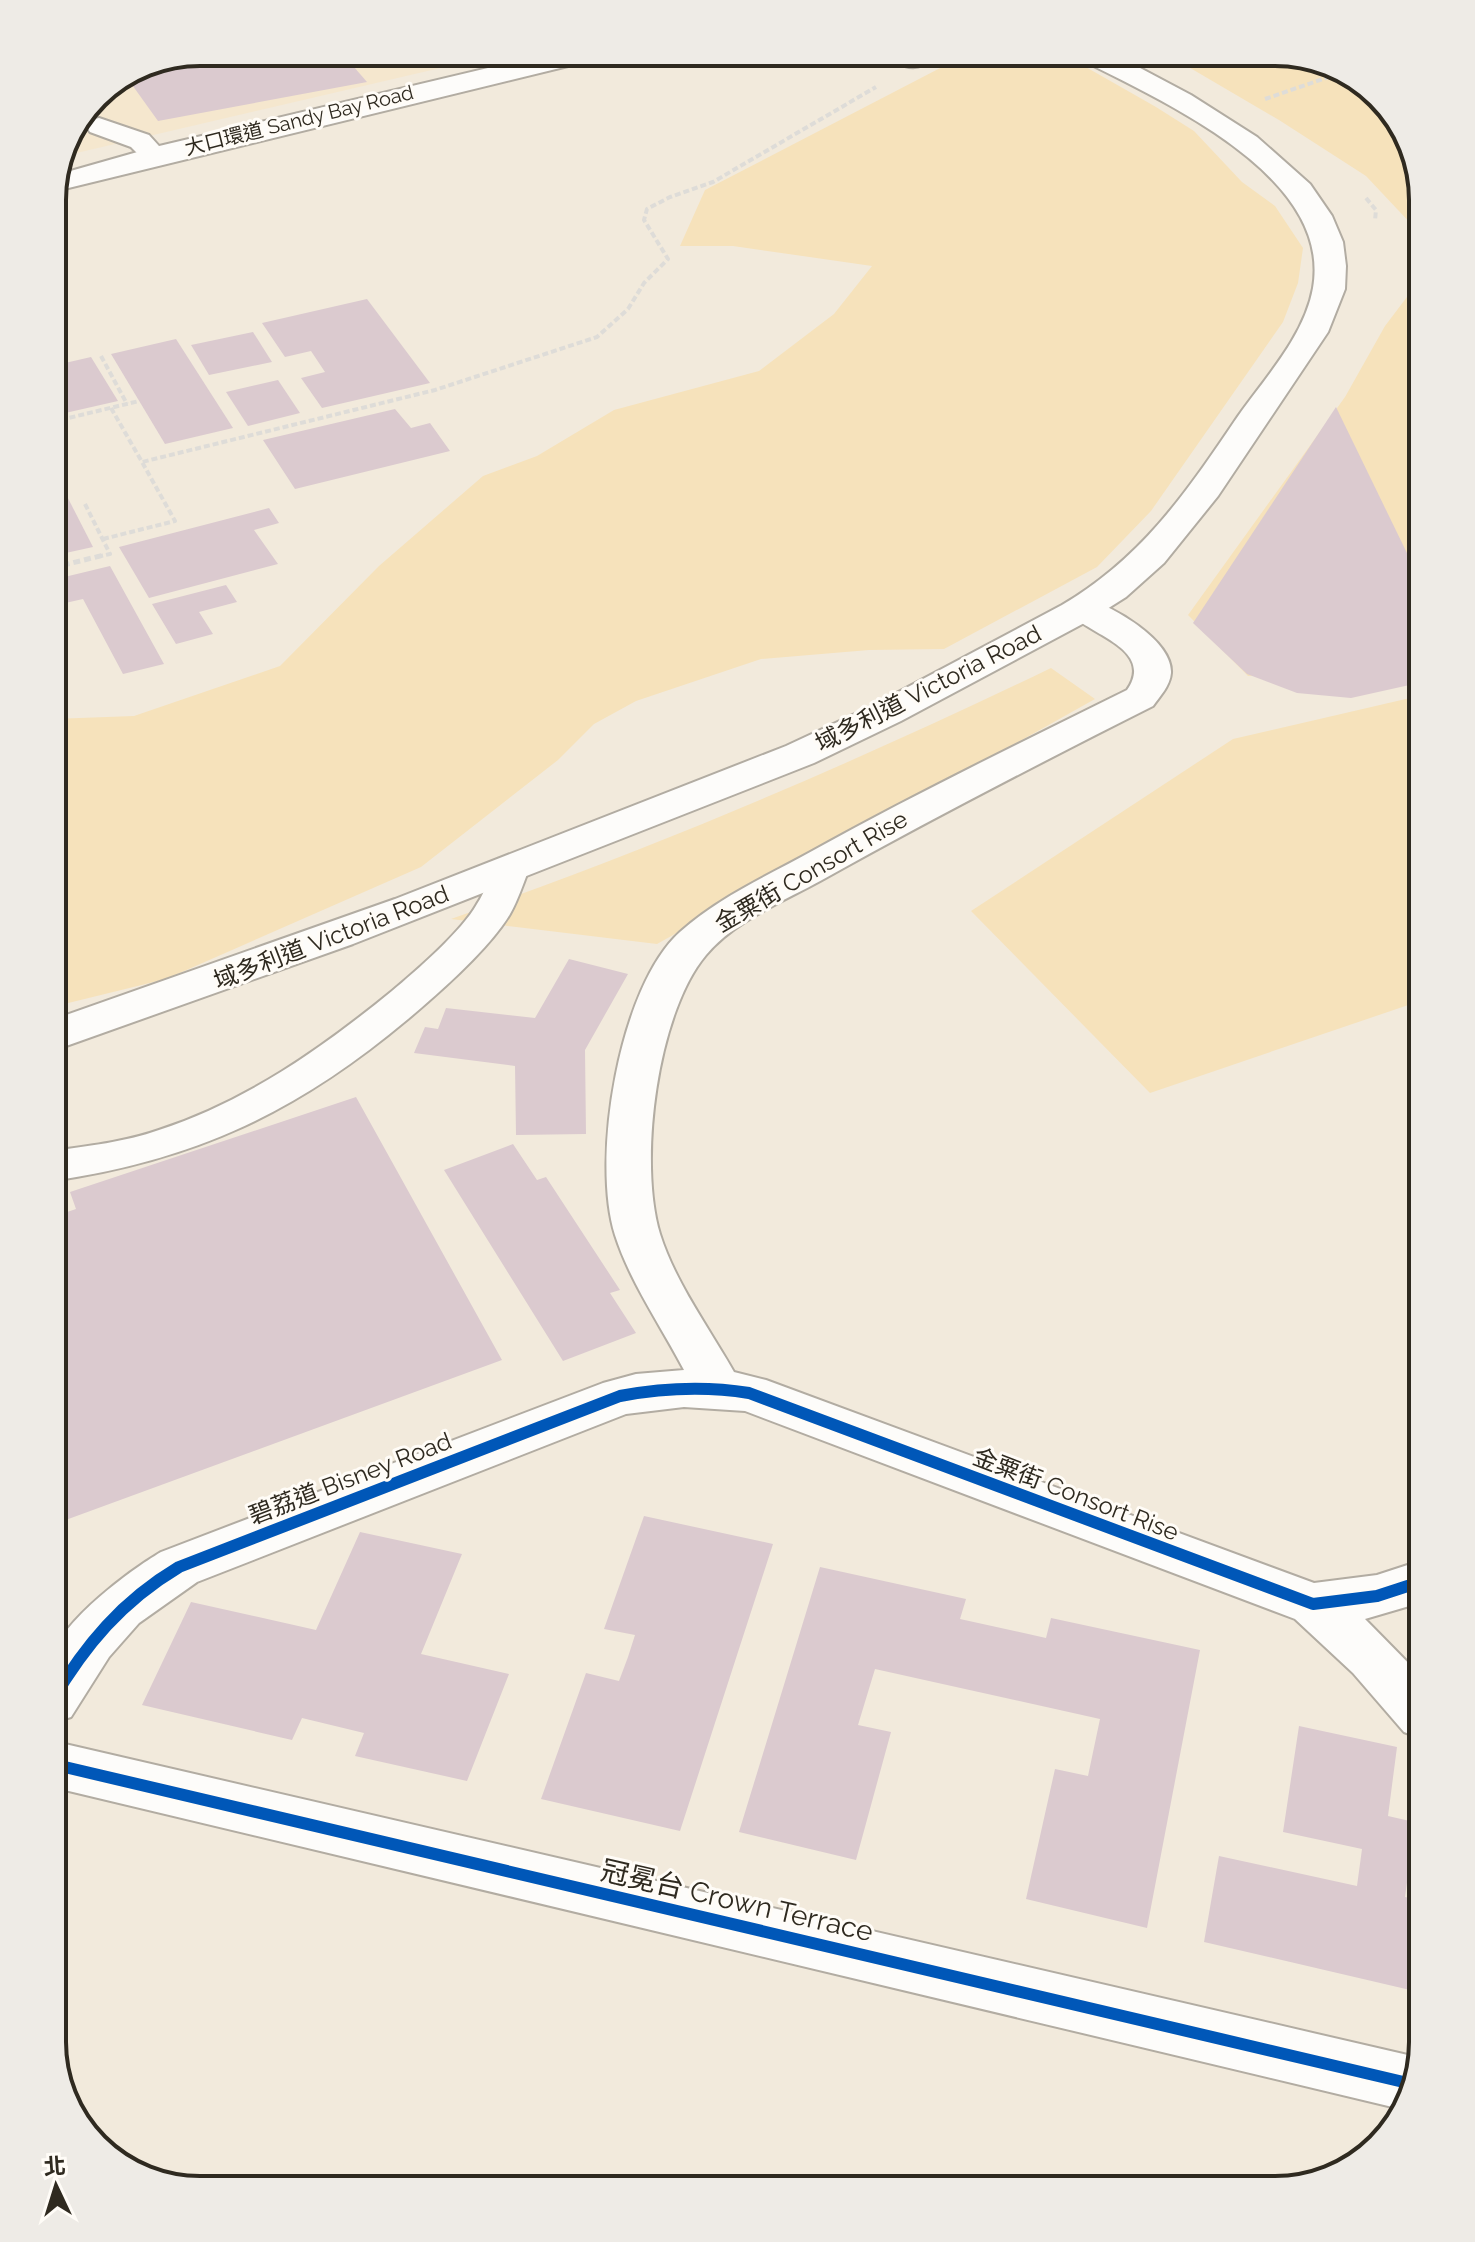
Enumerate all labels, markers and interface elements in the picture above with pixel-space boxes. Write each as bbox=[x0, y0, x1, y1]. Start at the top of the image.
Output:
street label: 大口環道 Sandy Bay Road bbox=[182, 80, 416, 160]
street label: 域多利道 Victoria Road bbox=[810, 618, 1046, 758]
street label: 金粟街 Consort Rise bbox=[709, 804, 913, 938]
street label: 域多利道 Victoria Road bbox=[209, 879, 453, 995]
street label: 碧荔道 Bisney Road bbox=[245, 1426, 455, 1530]
street label: 金粟街 Consort Rise bbox=[969, 1441, 1183, 1547]
street label: 冠冕台 Crown Terrace bbox=[598, 1854, 876, 1948]
north arrow bbox=[16, 2146, 96, 2226]
text: 北 bbox=[43, 2152, 66, 2180]

